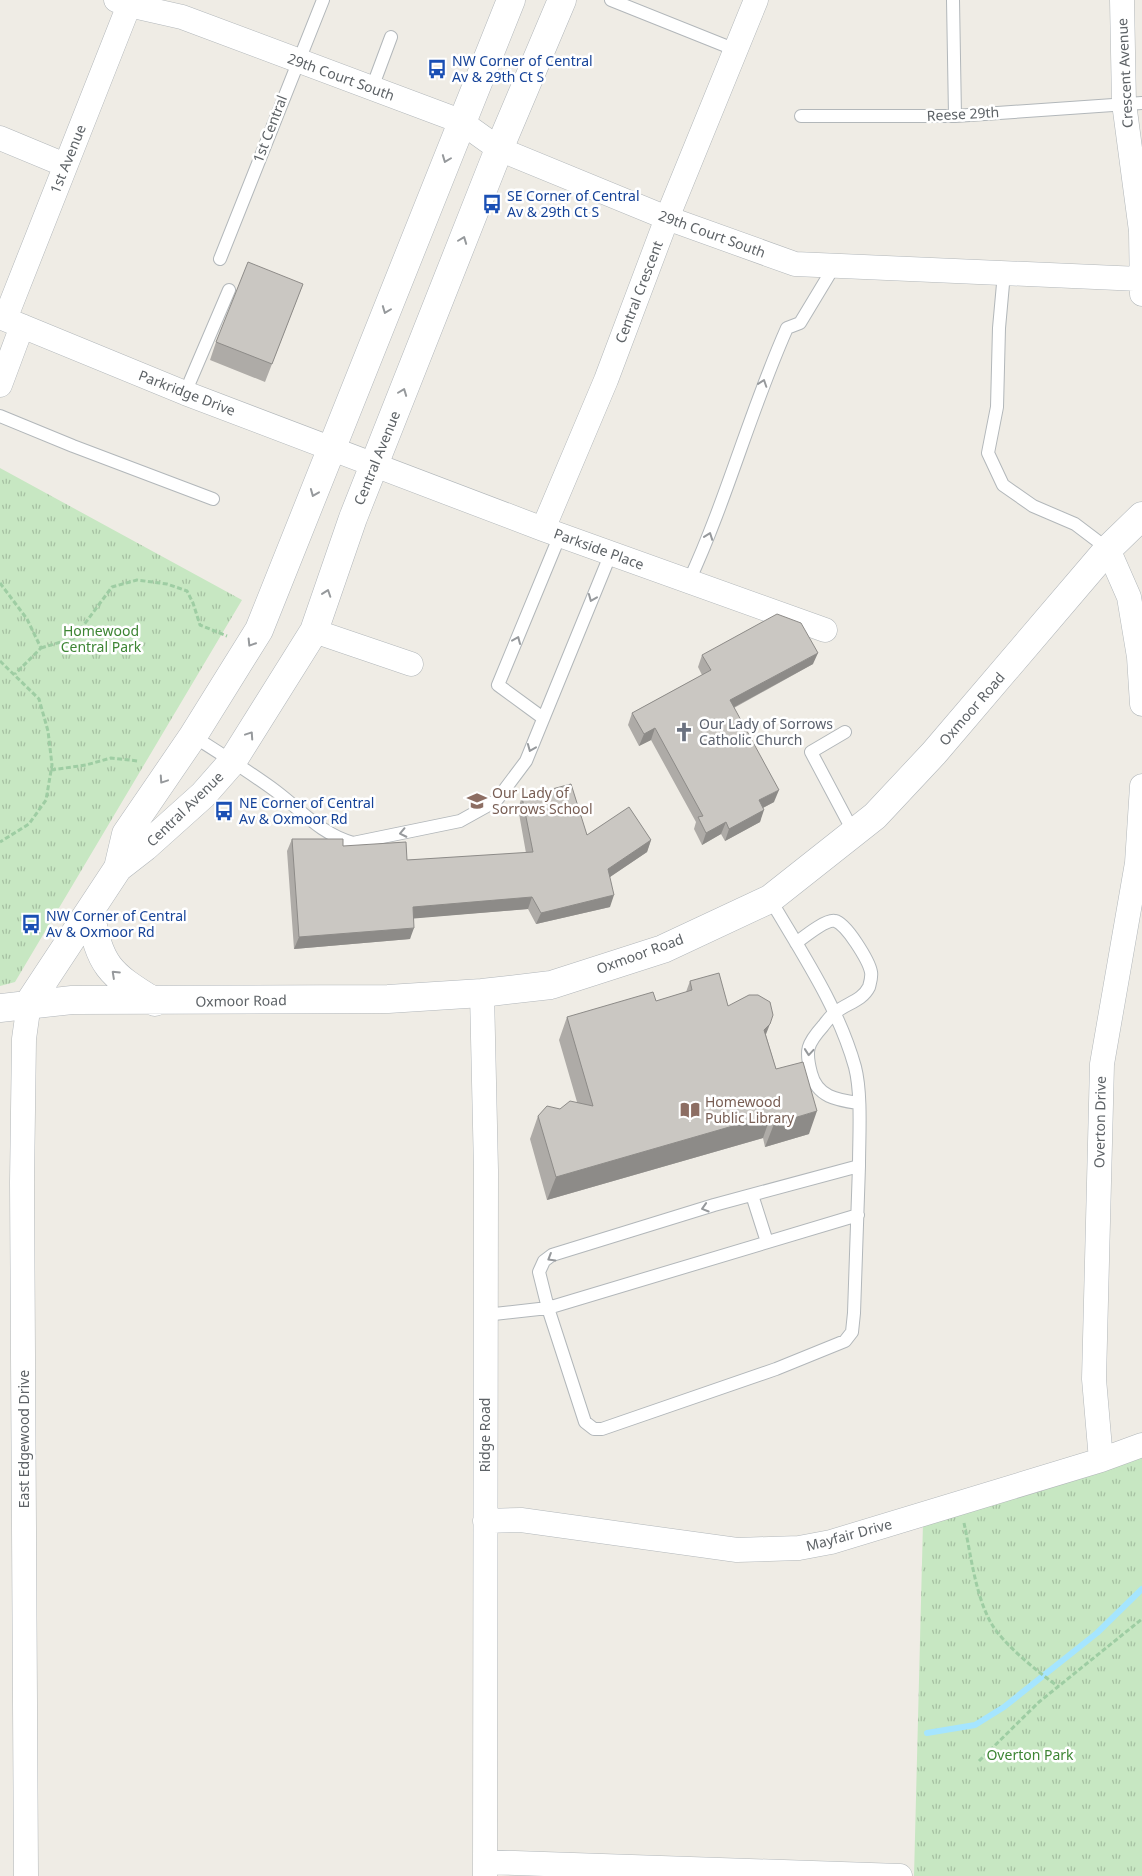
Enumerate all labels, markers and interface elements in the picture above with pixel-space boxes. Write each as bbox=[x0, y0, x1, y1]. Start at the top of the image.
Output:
street label: Crescent Avenue bbox=[1112, 17, 1137, 128]
street label: 29th Court South bbox=[285, 48, 397, 105]
place label: NW Corner of Central Av & 29th Ct S bbox=[452, 51, 593, 86]
bus stop icon: NW Corner of Central Av & 29th Ct S bbox=[426, 58, 448, 80]
street label: 1st Central bbox=[248, 92, 291, 165]
street label: Reese 29th bbox=[926, 102, 1000, 125]
street label: 1st Avenue bbox=[45, 122, 90, 196]
one-way arrow bbox=[442, 154, 452, 162]
place label: SE Corner of Central Av & 29th Ct S bbox=[507, 186, 640, 221]
bus stop icon: SE Corner of Central Av & 29th Ct S bbox=[481, 193, 503, 215]
street label: 29th Court South bbox=[656, 205, 768, 262]
one-way arrow bbox=[457, 237, 467, 245]
street label: Central Crescent bbox=[610, 238, 667, 346]
one-way arrow bbox=[382, 305, 393, 314]
street label: Parkridge Drive bbox=[136, 365, 238, 420]
one-way arrow bbox=[757, 379, 767, 388]
one-way arrow bbox=[397, 388, 408, 397]
street label: Central Avenue bbox=[349, 408, 404, 508]
one-way arrow bbox=[309, 488, 320, 497]
street label: Parkside Place bbox=[551, 523, 647, 574]
one-way arrow bbox=[703, 532, 713, 541]
one-way arrow bbox=[321, 589, 331, 597]
one-way arrow bbox=[588, 593, 599, 602]
park label: Homewood Central Park bbox=[61, 621, 142, 656]
one-way arrow bbox=[510, 636, 521, 645]
one-way arrow bbox=[248, 637, 257, 646]
street label: Oxmoor Road bbox=[934, 668, 1009, 749]
place label: Our Lady of Sorrows Catholic Church bbox=[699, 714, 833, 749]
church icon: Our Lady of Sorrows Catholic Church bbox=[673, 721, 695, 743]
one-way arrow bbox=[244, 731, 253, 741]
one-way arrow bbox=[527, 744, 537, 752]
street label: Central Avenue bbox=[142, 767, 227, 850]
one-way arrow bbox=[160, 774, 169, 783]
place label: Our Lady of Sorrows School bbox=[492, 783, 593, 818]
school or university icon: Our Lady of Sorrows School bbox=[466, 790, 488, 812]
place label: NE Corner of Central Av & Oxmoor Rd bbox=[239, 793, 374, 828]
bus stop icon: NE Corner of Central Av & Oxmoor Rd bbox=[213, 800, 235, 822]
one-way arrow bbox=[399, 827, 408, 838]
place label: NW Corner of Central Av & Oxmoor Rd bbox=[46, 906, 187, 941]
bus stop icon: NW Corner of Central Av & Oxmoor Rd bbox=[20, 913, 42, 935]
street label: Oxmoor Road bbox=[594, 929, 686, 978]
one-way arrow bbox=[112, 971, 121, 980]
street label: Oxmoor Road bbox=[195, 990, 287, 1011]
one-way arrow bbox=[803, 1048, 814, 1056]
street label: Overton Drive bbox=[1089, 1076, 1110, 1168]
place label: Homewood Public Library bbox=[705, 1092, 795, 1127]
library icon: Homewood Public Library bbox=[679, 1099, 701, 1121]
one-way arrow bbox=[701, 1202, 710, 1212]
one-way arrow bbox=[547, 1251, 556, 1261]
street label: East Edgewood Drive bbox=[14, 1370, 33, 1508]
street label: Ridge Road bbox=[475, 1398, 494, 1472]
street label: Mayfair Drive bbox=[804, 1514, 894, 1555]
park label: Overton Park bbox=[986, 1745, 1074, 1764]

